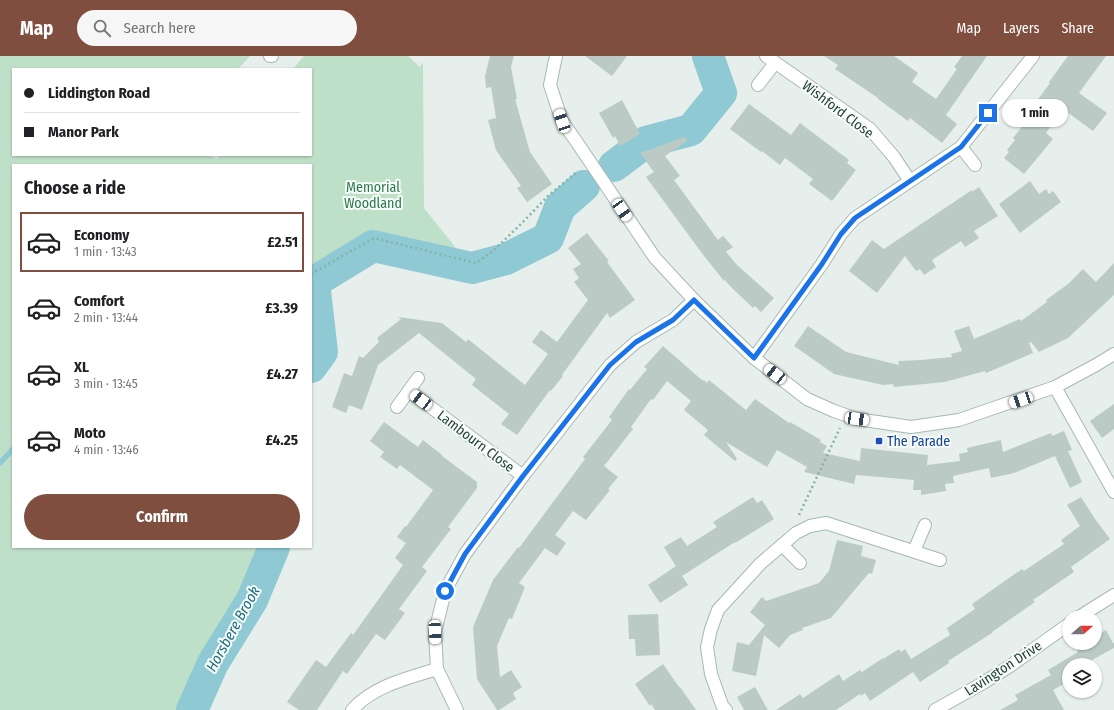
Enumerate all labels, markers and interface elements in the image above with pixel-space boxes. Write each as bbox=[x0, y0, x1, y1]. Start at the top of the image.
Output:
search box bbox=[77, 10, 357, 46]
text: Map bbox=[20, 17, 53, 40]
icon: search bbox=[91, 17, 113, 39]
text: Search here bbox=[123, 19, 196, 37]
text: Map bbox=[957, 20, 981, 37]
text: Layers bbox=[1003, 20, 1039, 37]
text: Share bbox=[1061, 20, 1094, 37]
street label: Wishford Close bbox=[799, 77, 877, 142]
text: Liddington Road bbox=[48, 84, 150, 102]
callout: 1 min bbox=[1002, 99, 1068, 127]
route end bbox=[979, 104, 997, 122]
text: 1 min bbox=[1021, 105, 1049, 120]
car bbox=[552, 108, 572, 134]
text: Manor Park bbox=[48, 123, 119, 141]
text: Choose a ride bbox=[24, 177, 126, 199]
park label: Memorial Woodland bbox=[344, 179, 402, 212]
car bbox=[610, 197, 634, 223]
icon: car bbox=[26, 224, 62, 260]
text: Economy bbox=[74, 226, 129, 244]
text: £2.51 bbox=[267, 233, 298, 251]
text: 1 min · 13:43 bbox=[74, 244, 137, 259]
icon: car bbox=[26, 290, 62, 326]
text: Comfort bbox=[74, 292, 125, 310]
text: £3.39 bbox=[265, 299, 298, 317]
text: 2 min · 13:44 bbox=[74, 310, 138, 325]
icon: car bbox=[26, 356, 62, 392]
text: XL bbox=[74, 358, 89, 376]
car bbox=[762, 362, 788, 386]
text: £4.27 bbox=[267, 365, 298, 383]
text: 3 min · 13:45 bbox=[74, 376, 138, 391]
car bbox=[408, 388, 434, 412]
car bbox=[1008, 390, 1034, 410]
street label: Lambourn Close bbox=[434, 407, 518, 476]
car bbox=[844, 411, 870, 427]
icon: car bbox=[26, 422, 62, 458]
text: Moto bbox=[74, 424, 106, 442]
text: £4.25 bbox=[266, 431, 298, 449]
place label: The Parade bbox=[887, 433, 950, 450]
marker: The Parade bbox=[874, 436, 884, 446]
text: 4 min · 13:46 bbox=[74, 442, 139, 457]
button: Confirm bbox=[24, 494, 300, 540]
route start bbox=[436, 582, 454, 600]
water label: Horsbere Brook bbox=[202, 583, 264, 675]
north arrow bbox=[1062, 610, 1102, 650]
map controls bbox=[1062, 610, 1102, 698]
car bbox=[429, 620, 441, 644]
street label: Lavington Drive bbox=[962, 637, 1045, 700]
button: layers bbox=[1062, 658, 1102, 698]

